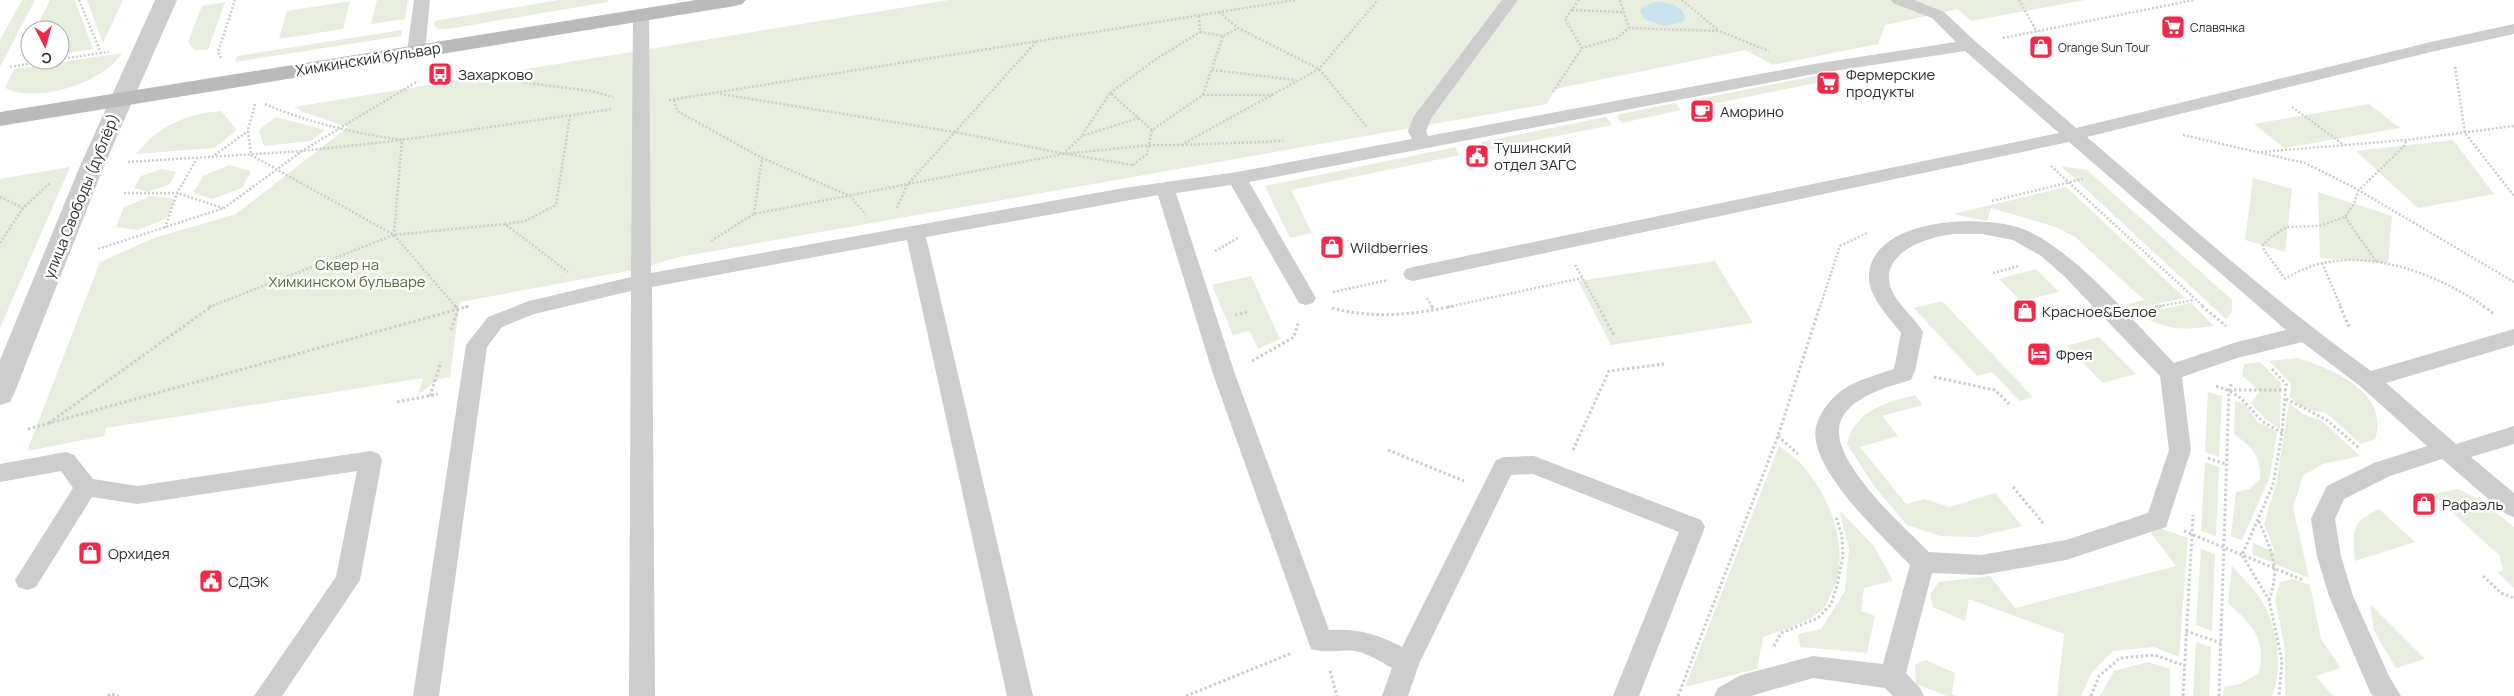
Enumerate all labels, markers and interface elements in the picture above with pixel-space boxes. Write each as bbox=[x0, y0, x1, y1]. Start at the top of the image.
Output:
supermarket icon: Славянка bbox=[2160, 14, 2186, 40]
place label: Славянка bbox=[2190, 19, 2245, 36]
north arrow bbox=[20, 20, 70, 70]
shop icon: Orange Sun Tour bbox=[2028, 34, 2054, 60]
street label: Химкинский бульвар bbox=[294, 37, 442, 81]
place label: Orange Sun Tour bbox=[2058, 39, 2151, 56]
text: С bbox=[40, 48, 53, 68]
bus stop icon: Захарково bbox=[427, 61, 453, 87]
place label: Захарково bbox=[458, 64, 533, 85]
place label: Фермерские продукты bbox=[1846, 64, 1936, 102]
supermarket icon: Фермерские продукты bbox=[1815, 70, 1841, 96]
cafe icon: Аморино bbox=[1689, 98, 1715, 124]
place label: Аморино bbox=[1720, 101, 1784, 122]
street label: улица Свободы (дублёр) bbox=[38, 110, 124, 282]
place label: Тушинский отдел ЗАГС bbox=[1494, 137, 1577, 175]
public building icon: Тушинский отдел ЗАГС bbox=[1464, 143, 1490, 169]
shop icon: Wildberries bbox=[1319, 234, 1345, 260]
place label: Wildberries bbox=[1350, 237, 1428, 258]
park label: Сквер на Химкинском бульваре bbox=[268, 254, 426, 292]
shop icon: Красное&Белое bbox=[2012, 298, 2038, 324]
place label: Красное&Белое bbox=[2042, 301, 2157, 322]
hotel icon: Фрея bbox=[2026, 341, 2052, 367]
place label: Фрея bbox=[2056, 344, 2092, 365]
shop icon: Рафаэль bbox=[2411, 491, 2437, 517]
place label: Рафаэль bbox=[2442, 494, 2504, 515]
shop icon: Орхидея bbox=[77, 540, 103, 566]
place label: Орхидея bbox=[108, 543, 170, 564]
public building icon: СДЭК bbox=[198, 568, 224, 594]
place label: СДЭК bbox=[228, 571, 269, 592]

